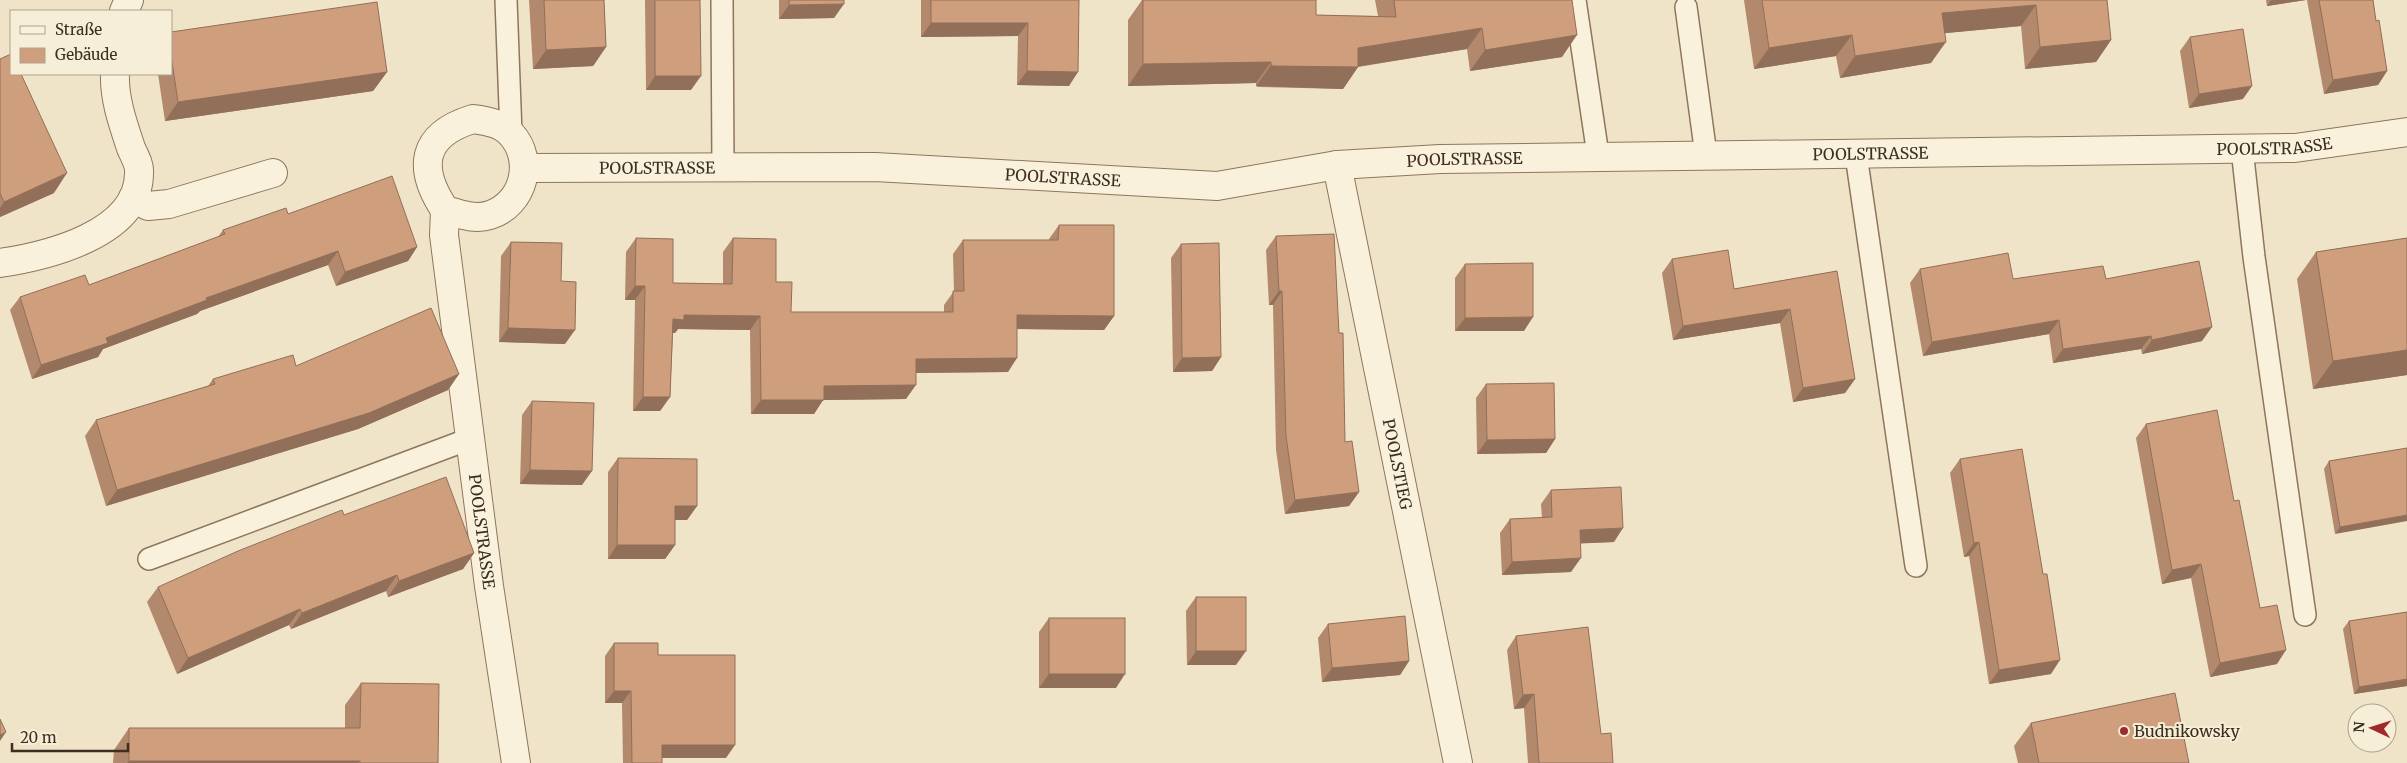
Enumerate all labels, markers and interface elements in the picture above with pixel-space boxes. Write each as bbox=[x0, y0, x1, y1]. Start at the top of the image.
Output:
legend bbox=[10, 10, 172, 75]
text: Straße bbox=[55, 20, 102, 39]
text: Gebäude bbox=[55, 45, 118, 64]
street label: POOLSTRASSE bbox=[2216, 133, 2334, 159]
street label: POOLSTRASSE bbox=[1812, 143, 1929, 164]
street label: POOLSTRASSE bbox=[1406, 148, 1523, 171]
street label: POOLSTRASSE bbox=[599, 157, 716, 178]
street label: POOLSTRASSE bbox=[1004, 164, 1122, 191]
street label: POOLSTIEG bbox=[1379, 417, 1417, 511]
street label: POOLSTRASSE bbox=[465, 473, 499, 591]
north arrow bbox=[2347, 703, 2397, 753]
scale bar bbox=[12, 720, 129, 752]
place label: Budnikowsky bbox=[2134, 721, 2240, 741]
text: N bbox=[2350, 721, 2368, 733]
marker: Budnikowsky bbox=[2118, 725, 2130, 737]
text: 20 m bbox=[20, 728, 57, 747]

